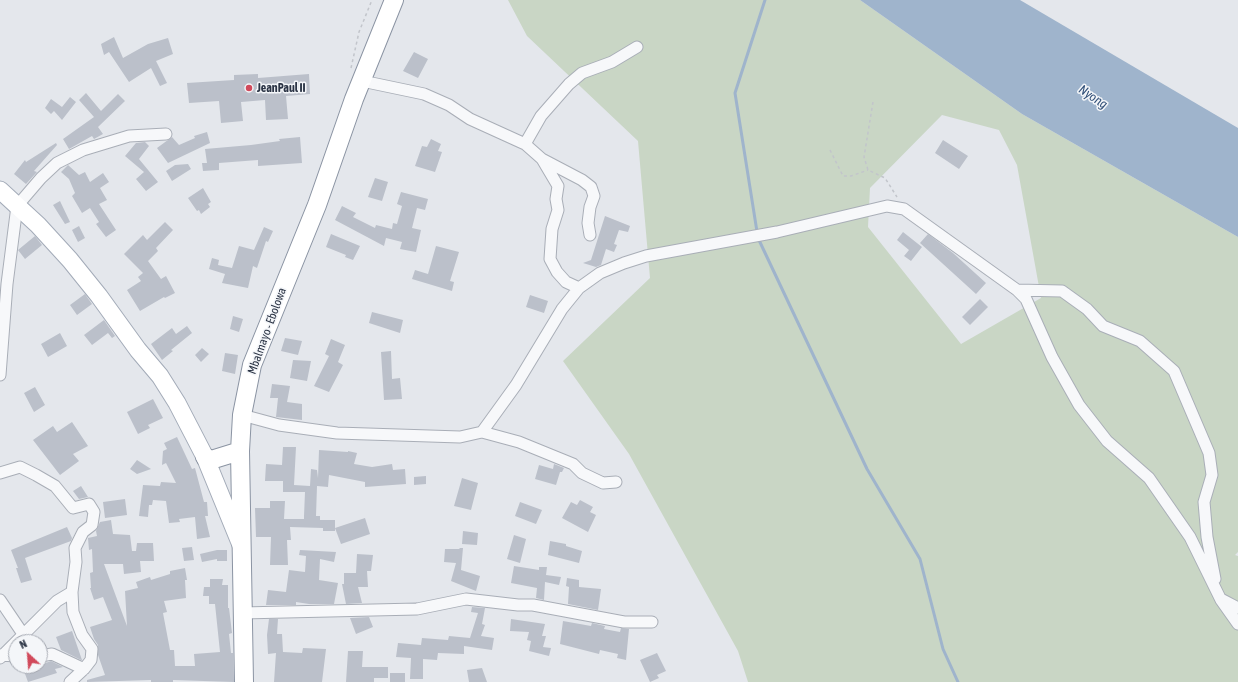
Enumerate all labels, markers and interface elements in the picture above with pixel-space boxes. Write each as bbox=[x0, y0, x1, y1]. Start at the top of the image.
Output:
place label: JeanPaul II bbox=[257, 81, 306, 95]
water label: Nyong bbox=[1076, 82, 1110, 112]
marker: JeanPaul II bbox=[244, 83, 254, 93]
street label: Mbalmayo - Ebolowa bbox=[245, 286, 289, 376]
north arrow bbox=[8, 634, 48, 674]
text: N bbox=[18, 637, 29, 651]

